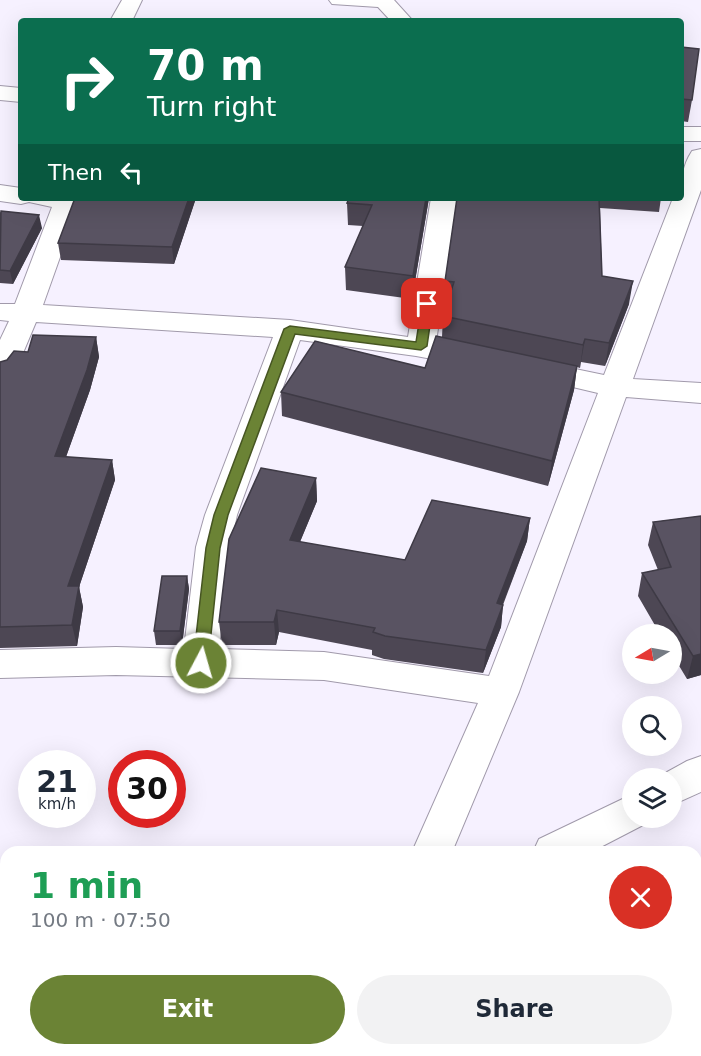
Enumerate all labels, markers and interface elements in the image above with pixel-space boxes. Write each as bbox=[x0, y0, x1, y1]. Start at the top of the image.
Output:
text: 70 m bbox=[147, 41, 264, 90]
icon: right bbox=[48, 42, 126, 120]
text: Turn right bbox=[147, 91, 276, 122]
icon: left bbox=[115, 156, 148, 189]
text: Then bbox=[48, 160, 103, 185]
pin bbox=[401, 278, 452, 329]
icon: arrive bbox=[410, 287, 443, 320]
north arrow bbox=[622, 624, 682, 684]
map controls bbox=[622, 624, 682, 828]
position arrow bbox=[169, 631, 233, 695]
button: search bbox=[622, 696, 682, 756]
speed limit sign: 30 bbox=[108, 750, 186, 828]
text: 21 bbox=[36, 764, 78, 799]
button: layers bbox=[622, 768, 682, 828]
text: km/h bbox=[38, 795, 76, 813]
text: 1 min bbox=[30, 865, 143, 906]
button: close bbox=[609, 866, 672, 929]
text: 100 m · 07:50 bbox=[30, 908, 171, 932]
button: Exit bbox=[30, 975, 345, 1044]
button: Share bbox=[357, 975, 672, 1044]

